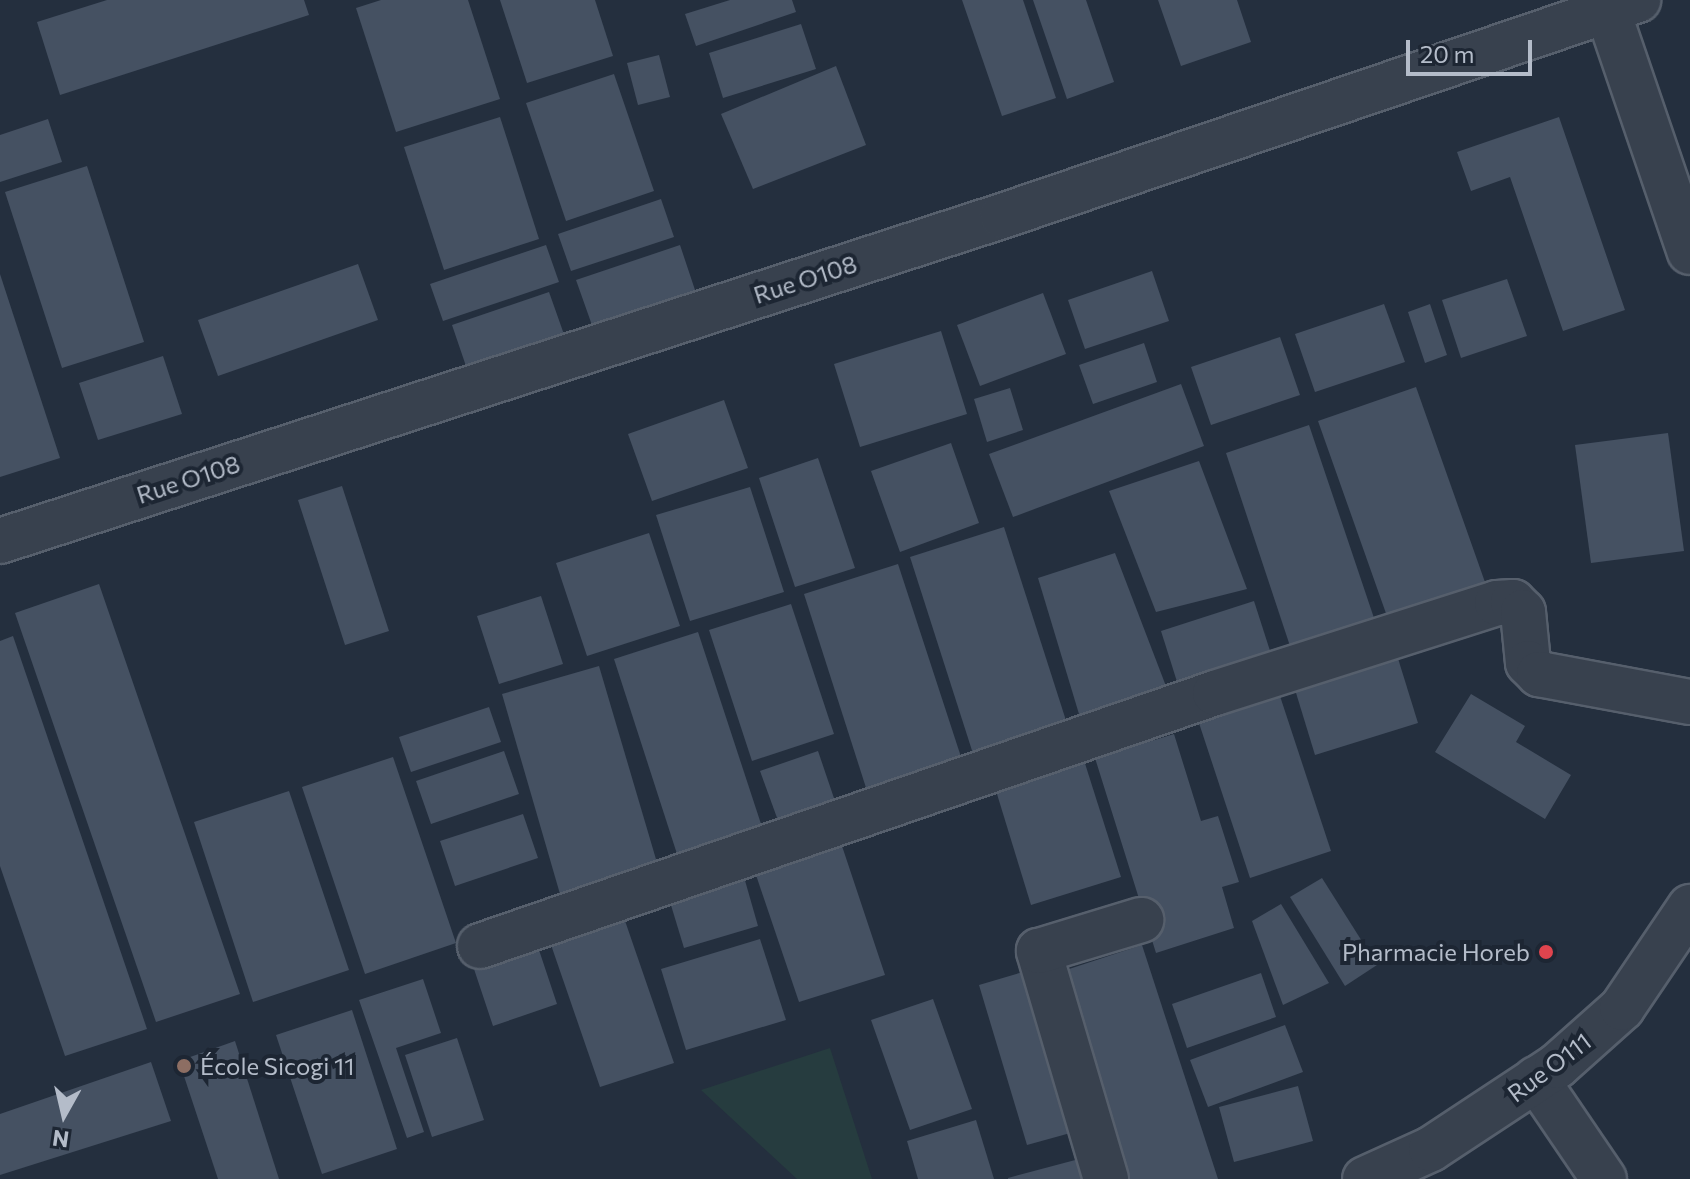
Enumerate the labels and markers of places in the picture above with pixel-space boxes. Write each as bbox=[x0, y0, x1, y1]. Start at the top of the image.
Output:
place label: Pharmacie Horeb bbox=[1342, 938, 1530, 966]
marker: Pharmacie Horeb bbox=[1537, 943, 1555, 961]
place label: École Sicogi 11 bbox=[200, 1052, 355, 1080]
marker: École Sicogi 11 bbox=[175, 1057, 193, 1075]

